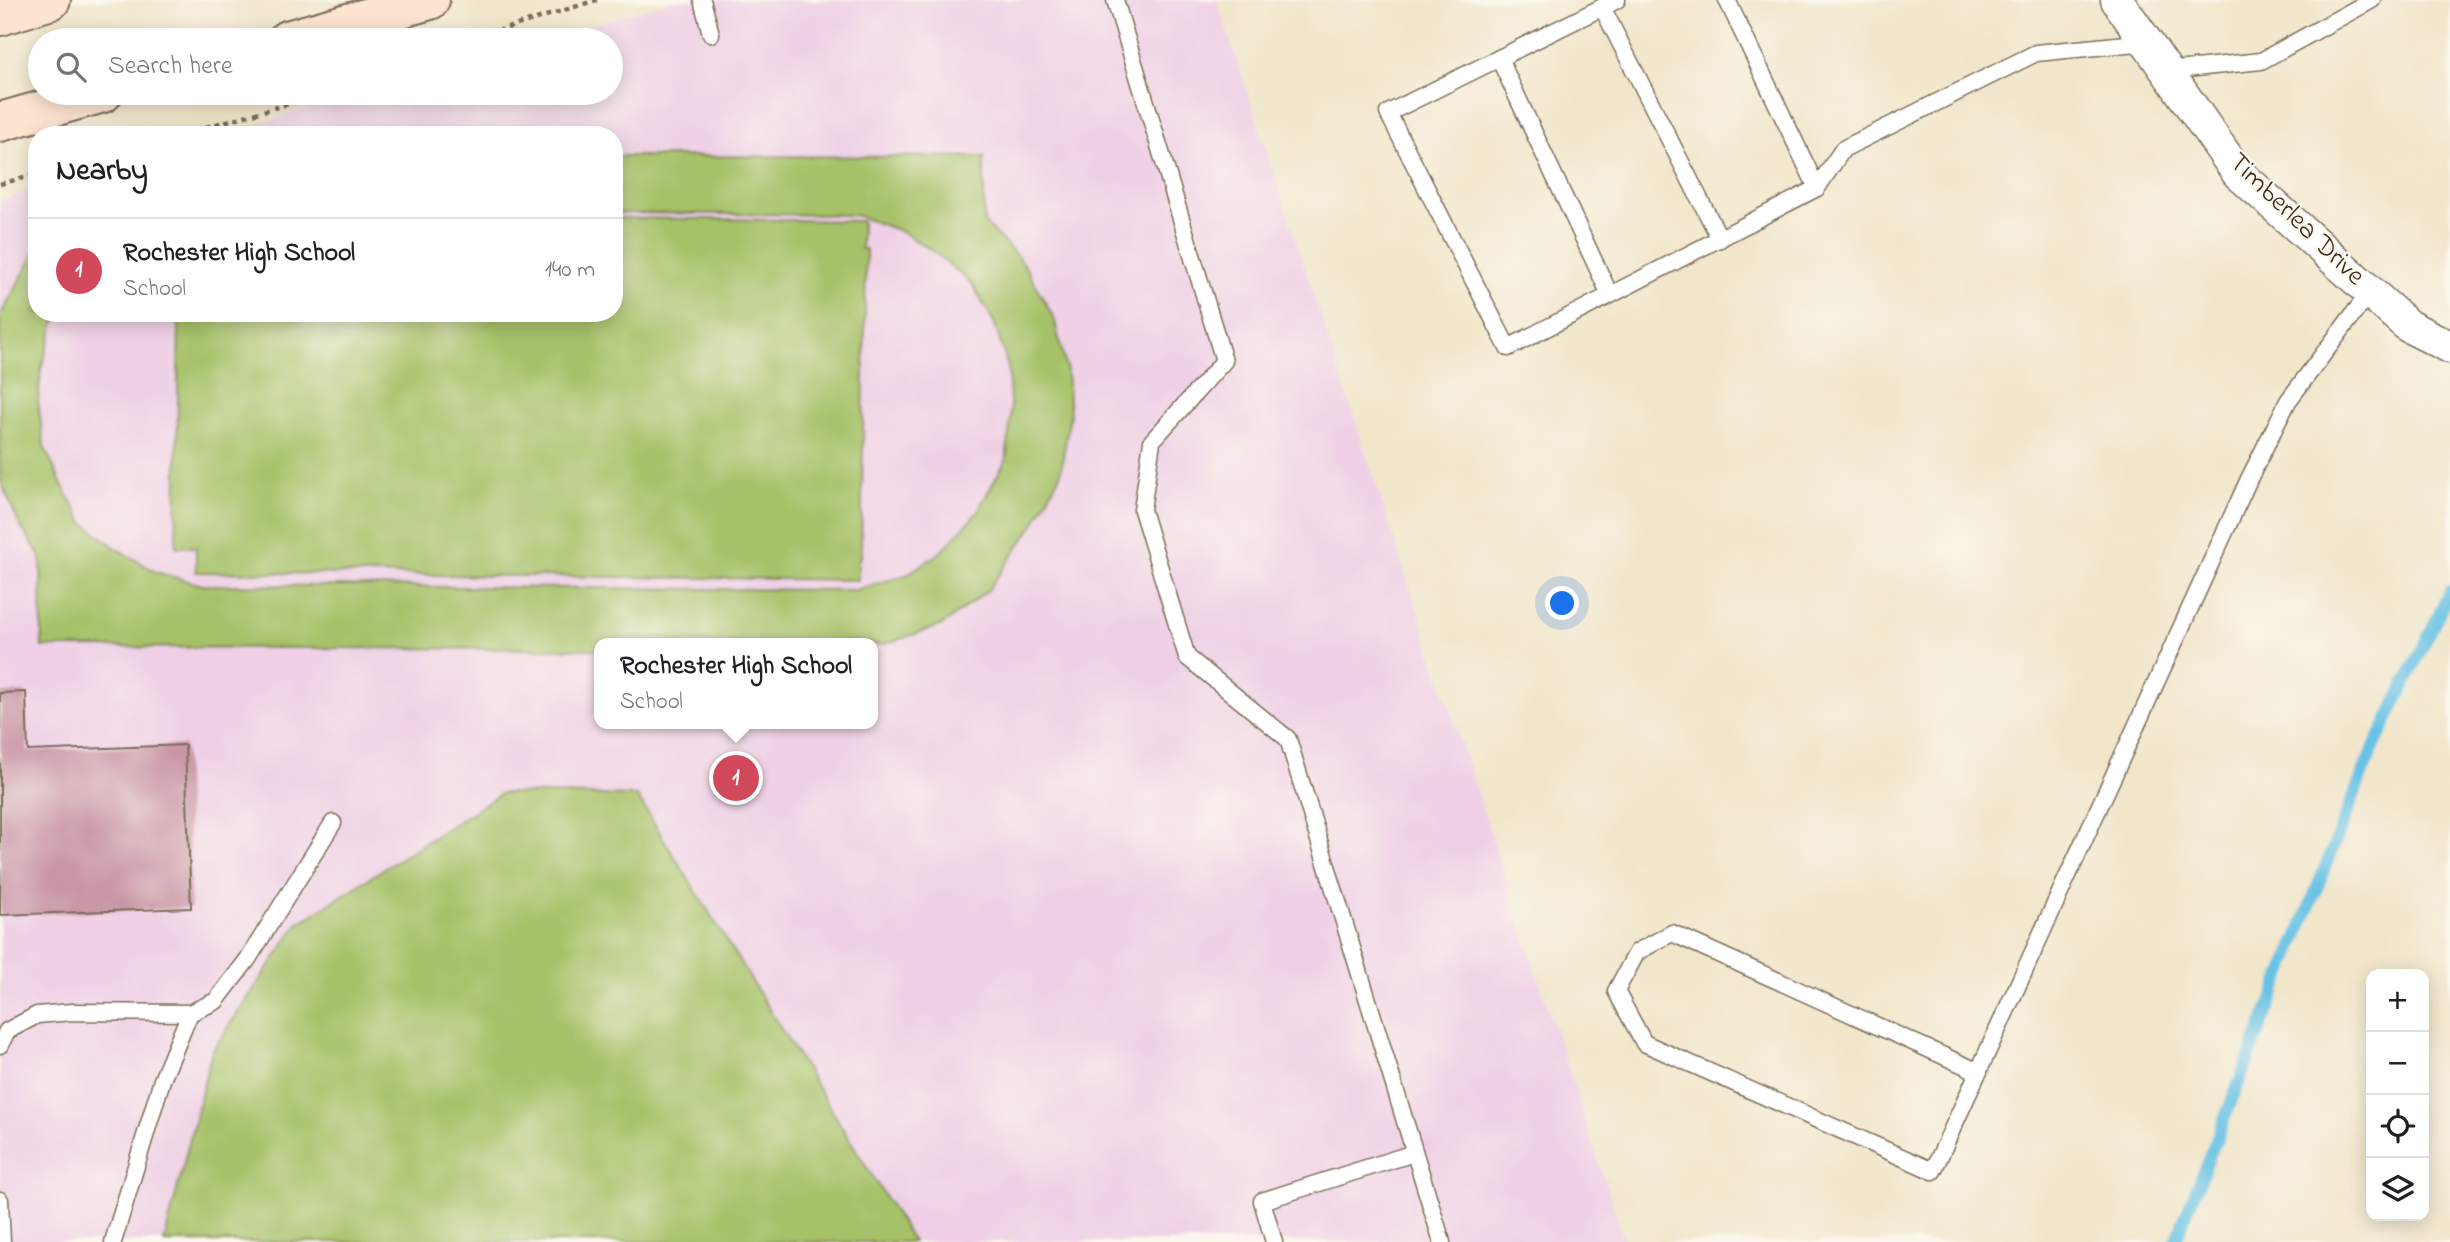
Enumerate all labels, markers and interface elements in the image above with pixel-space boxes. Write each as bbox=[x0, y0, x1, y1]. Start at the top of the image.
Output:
search box bbox=[28, 28, 623, 105]
icon: search bbox=[52, 48, 90, 86]
text: Search here bbox=[108, 48, 233, 86]
street label: Timberlea Drive bbox=[2218, 144, 2374, 296]
text: Nearby bbox=[56, 150, 148, 194]
text: Rochester High School bbox=[123, 235, 355, 273]
text: 1 bbox=[75, 254, 83, 287]
text: 140 m bbox=[545, 254, 595, 287]
text: School bbox=[123, 273, 186, 306]
your location bbox=[1545, 586, 1579, 620]
popup bbox=[594, 638, 878, 729]
text: Rochester High School bbox=[620, 648, 852, 686]
text: School bbox=[620, 686, 683, 719]
pin: 1 bbox=[713, 752, 759, 804]
map controls bbox=[2366, 969, 2429, 1221]
button: + bbox=[2366, 969, 2429, 1032]
button: − bbox=[2366, 1032, 2429, 1095]
button: locate bbox=[2366, 1095, 2429, 1158]
button: layers bbox=[2366, 1158, 2429, 1221]

